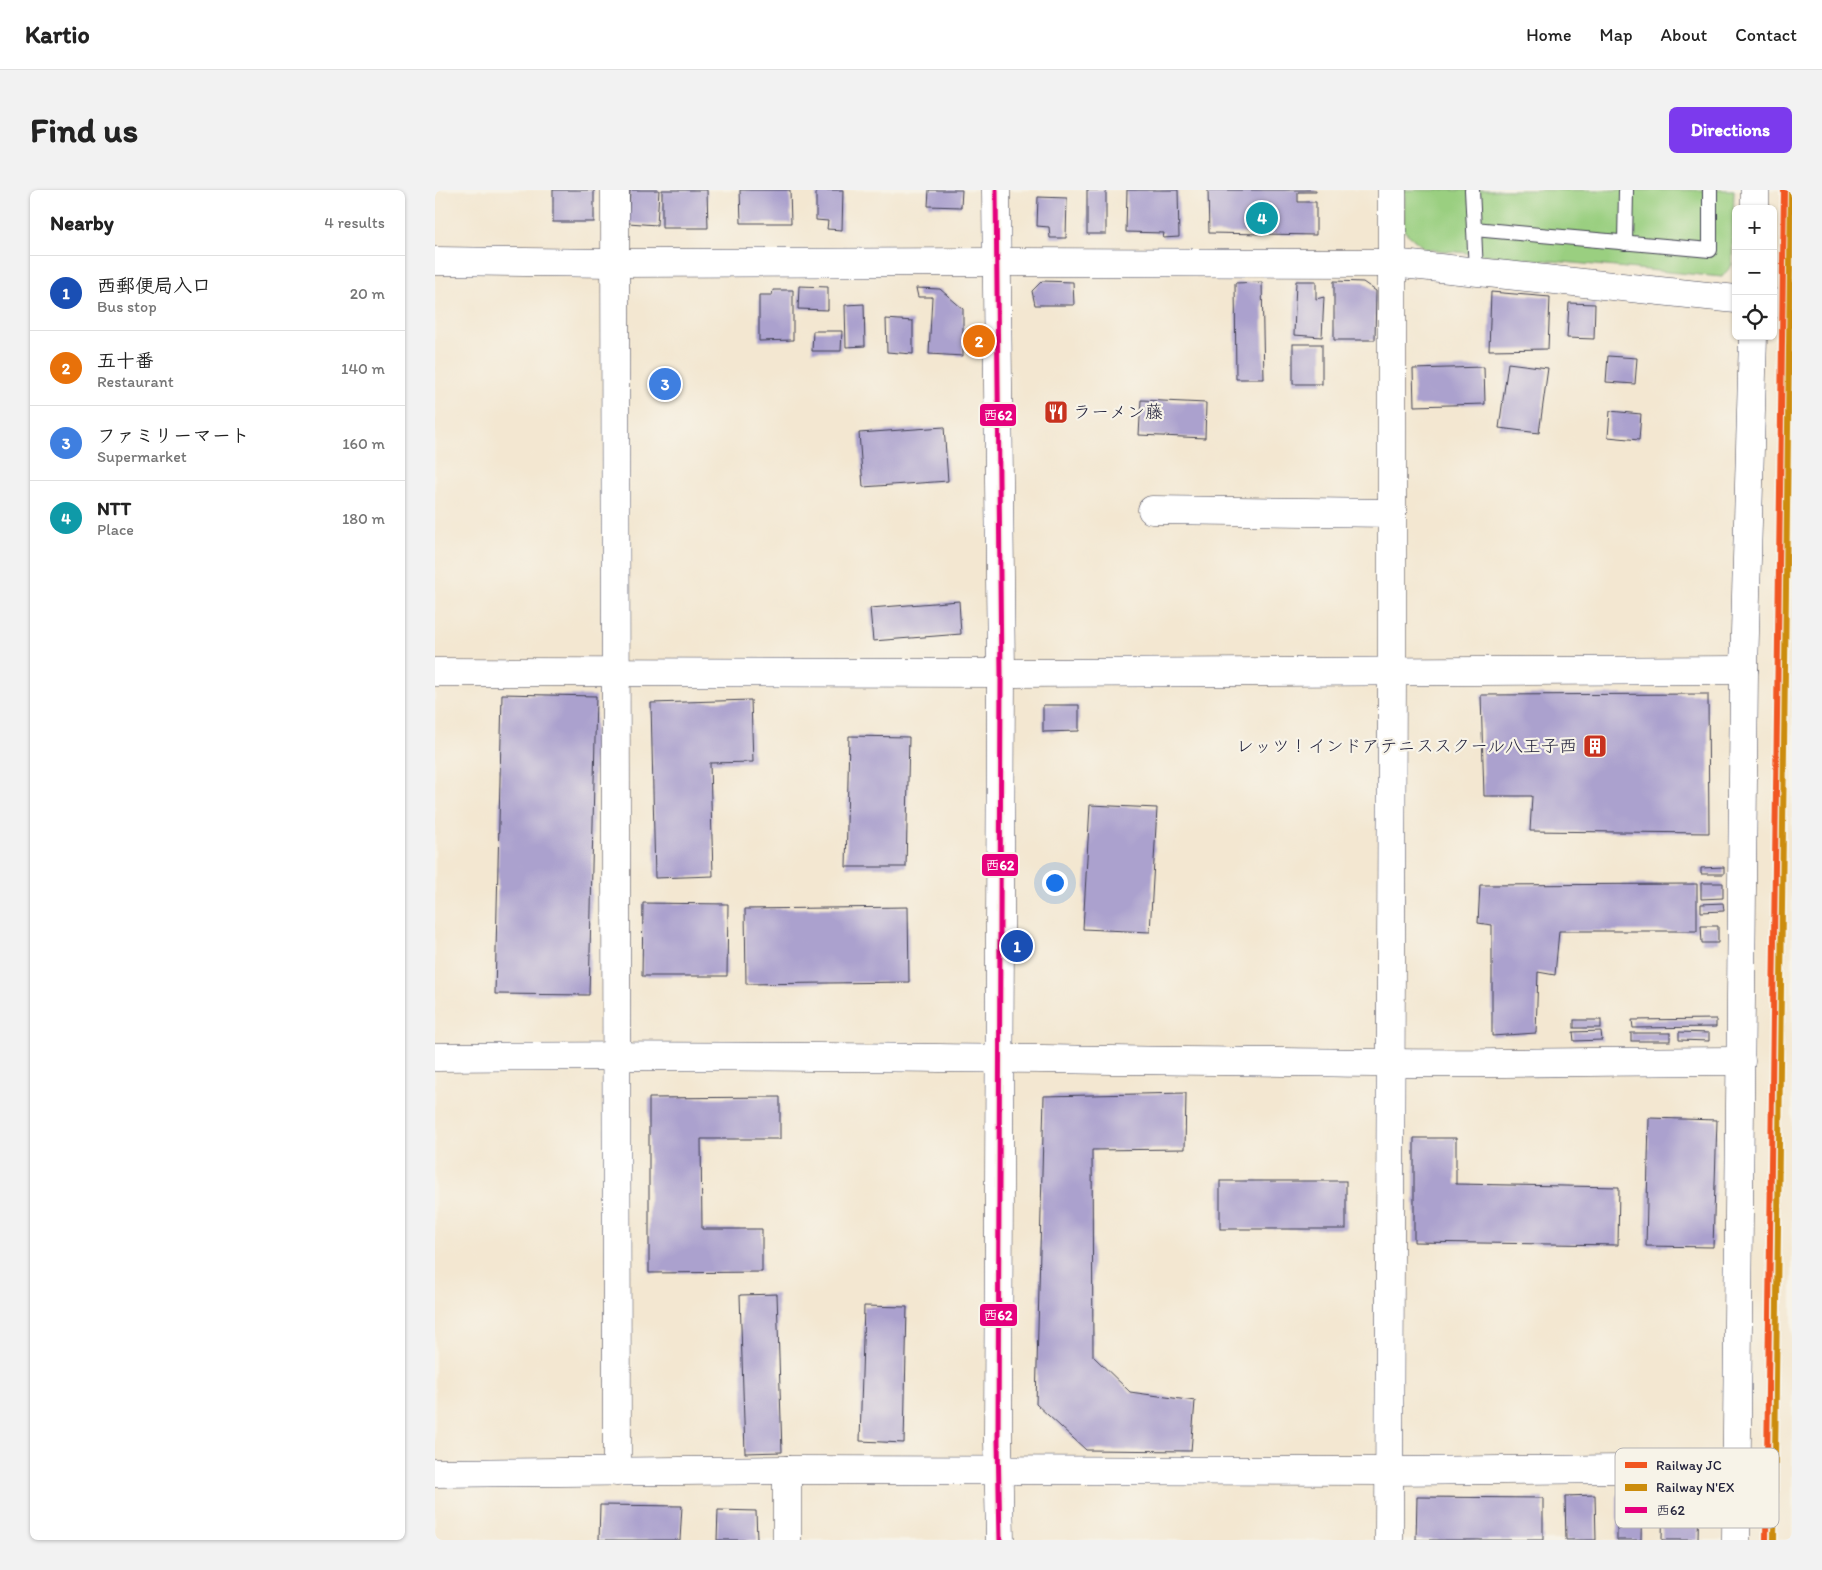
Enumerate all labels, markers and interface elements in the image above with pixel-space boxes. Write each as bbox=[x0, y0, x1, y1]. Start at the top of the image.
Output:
text: Kartio bbox=[25, 20, 90, 49]
text: Home bbox=[1526, 24, 1572, 46]
text: Map bbox=[1600, 24, 1633, 46]
text: About bbox=[1661, 24, 1707, 46]
text: Contact bbox=[1735, 24, 1797, 46]
button: Directions bbox=[1669, 107, 1792, 153]
text: Find us bbox=[30, 109, 138, 151]
pin: 4 bbox=[1246, 199, 1278, 237]
map controls bbox=[1732, 205, 1777, 340]
button: + bbox=[1732, 205, 1777, 250]
text: Nearby bbox=[50, 210, 114, 235]
text: 4 results bbox=[324, 213, 385, 232]
button: − bbox=[1732, 250, 1777, 295]
text: 西郵便局入口 bbox=[97, 274, 211, 297]
text: 1 bbox=[62, 284, 70, 303]
text: 20 m bbox=[350, 284, 385, 303]
button: locate bbox=[1732, 295, 1777, 340]
text: Bus stop bbox=[97, 297, 157, 316]
pin: 2 bbox=[963, 322, 995, 360]
text: 五十番 bbox=[97, 349, 154, 372]
text: 2 bbox=[62, 359, 70, 378]
text: 140 m bbox=[341, 359, 385, 378]
pin: 3 bbox=[649, 365, 681, 403]
text: Restaurant bbox=[97, 372, 174, 391]
restaurant icon: ラーメン藤 bbox=[1043, 399, 1069, 425]
place label: ラーメン藤 bbox=[1073, 401, 1163, 423]
line badge: 西62 bbox=[979, 403, 1017, 427]
text: 西62 bbox=[984, 407, 1013, 424]
text: ファミリーマート bbox=[97, 424, 250, 447]
text: 3 bbox=[62, 434, 70, 453]
text: 160 m bbox=[342, 434, 385, 453]
text: Supermarket bbox=[97, 447, 187, 466]
text: NTT bbox=[97, 497, 131, 520]
text: 4 bbox=[61, 509, 71, 528]
text: 180 m bbox=[342, 509, 385, 528]
text: Place bbox=[97, 520, 134, 539]
building icon: レッツ！インドアテニススクール八王子西 bbox=[1582, 733, 1608, 759]
place label: レッツ！インドアテニススクール八王子西 bbox=[1236, 735, 1577, 757]
line badge: 西62 bbox=[981, 853, 1019, 877]
text: 西62 bbox=[986, 857, 1015, 874]
your location bbox=[1042, 870, 1068, 896]
pin: 1 bbox=[1001, 927, 1033, 965]
line badge: 西62 bbox=[979, 1303, 1018, 1327]
text: 西62 bbox=[984, 1307, 1013, 1324]
legend bbox=[1615, 1448, 1779, 1528]
text: Railway JC bbox=[1656, 1457, 1722, 1474]
text: Railway N'EX bbox=[1656, 1479, 1735, 1496]
text: 西62 bbox=[1656, 1502, 1685, 1519]

